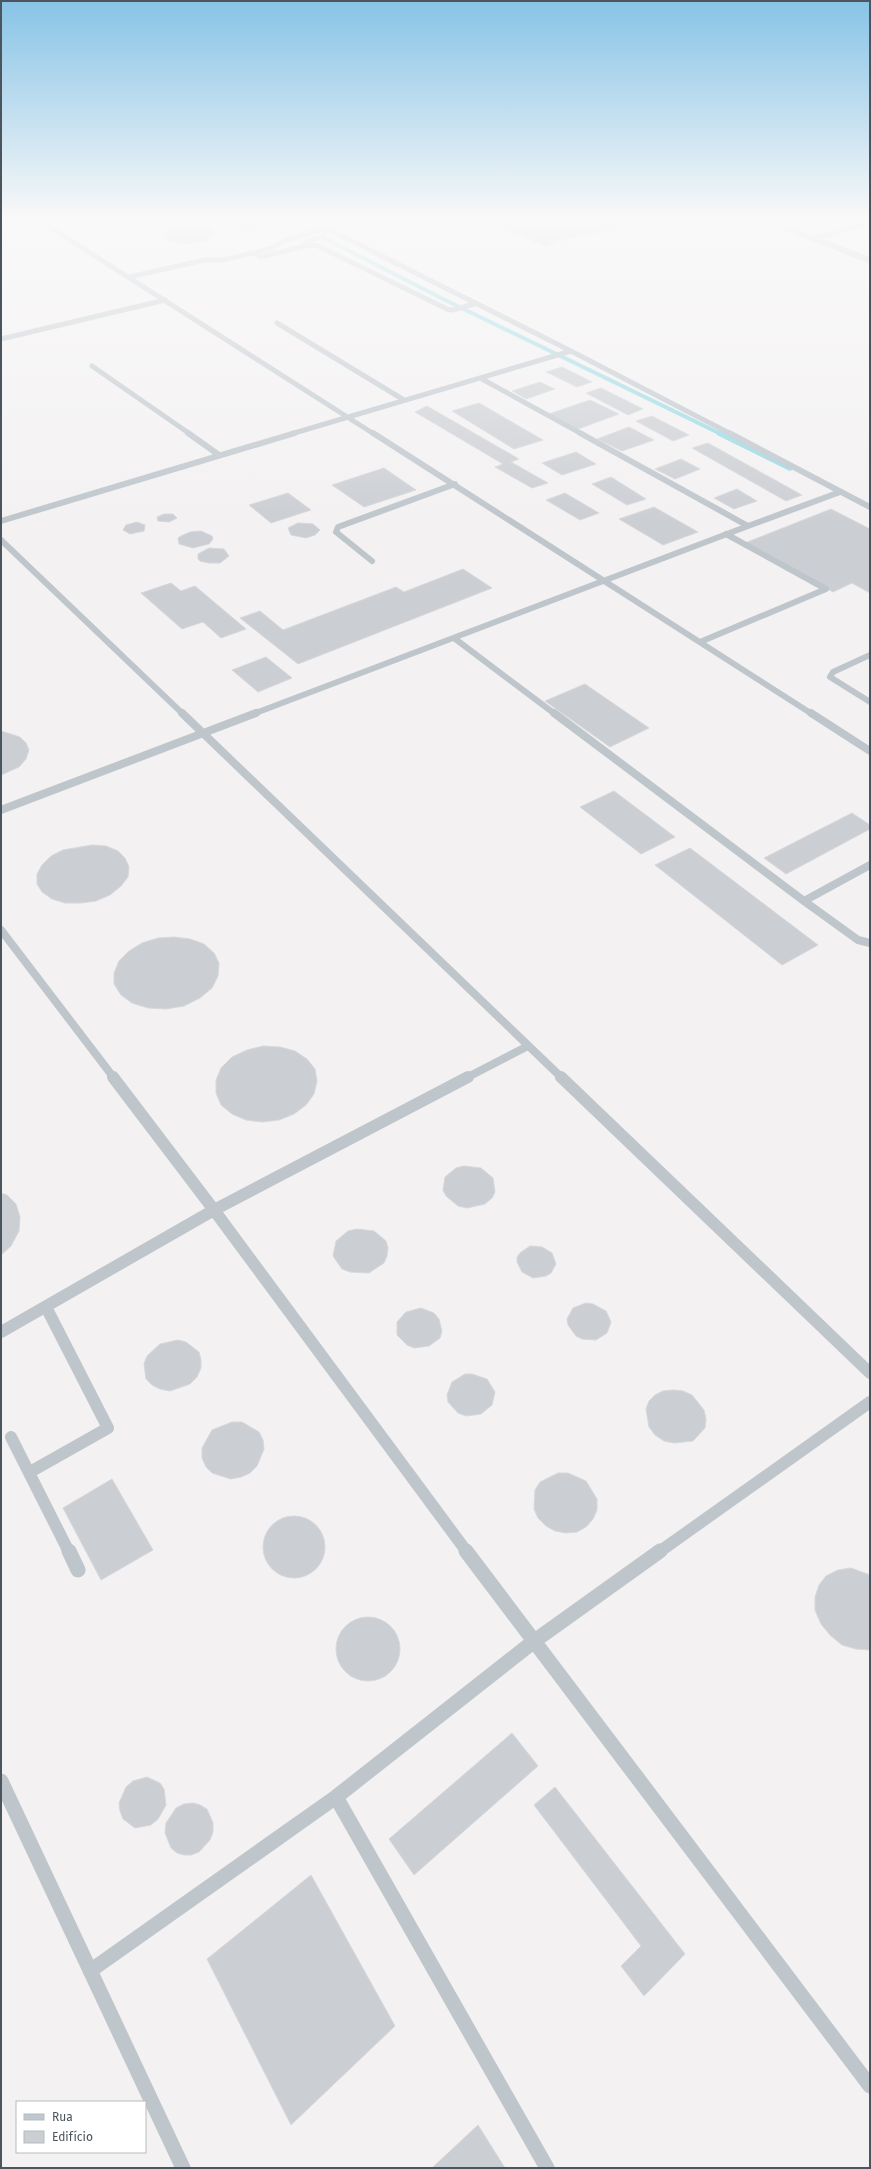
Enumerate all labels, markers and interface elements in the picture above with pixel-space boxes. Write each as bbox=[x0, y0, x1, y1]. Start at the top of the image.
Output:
legend bbox=[16, 2101, 146, 2153]
text: Rua bbox=[52, 2110, 73, 2124]
text: Edifício bbox=[52, 2130, 93, 2144]

